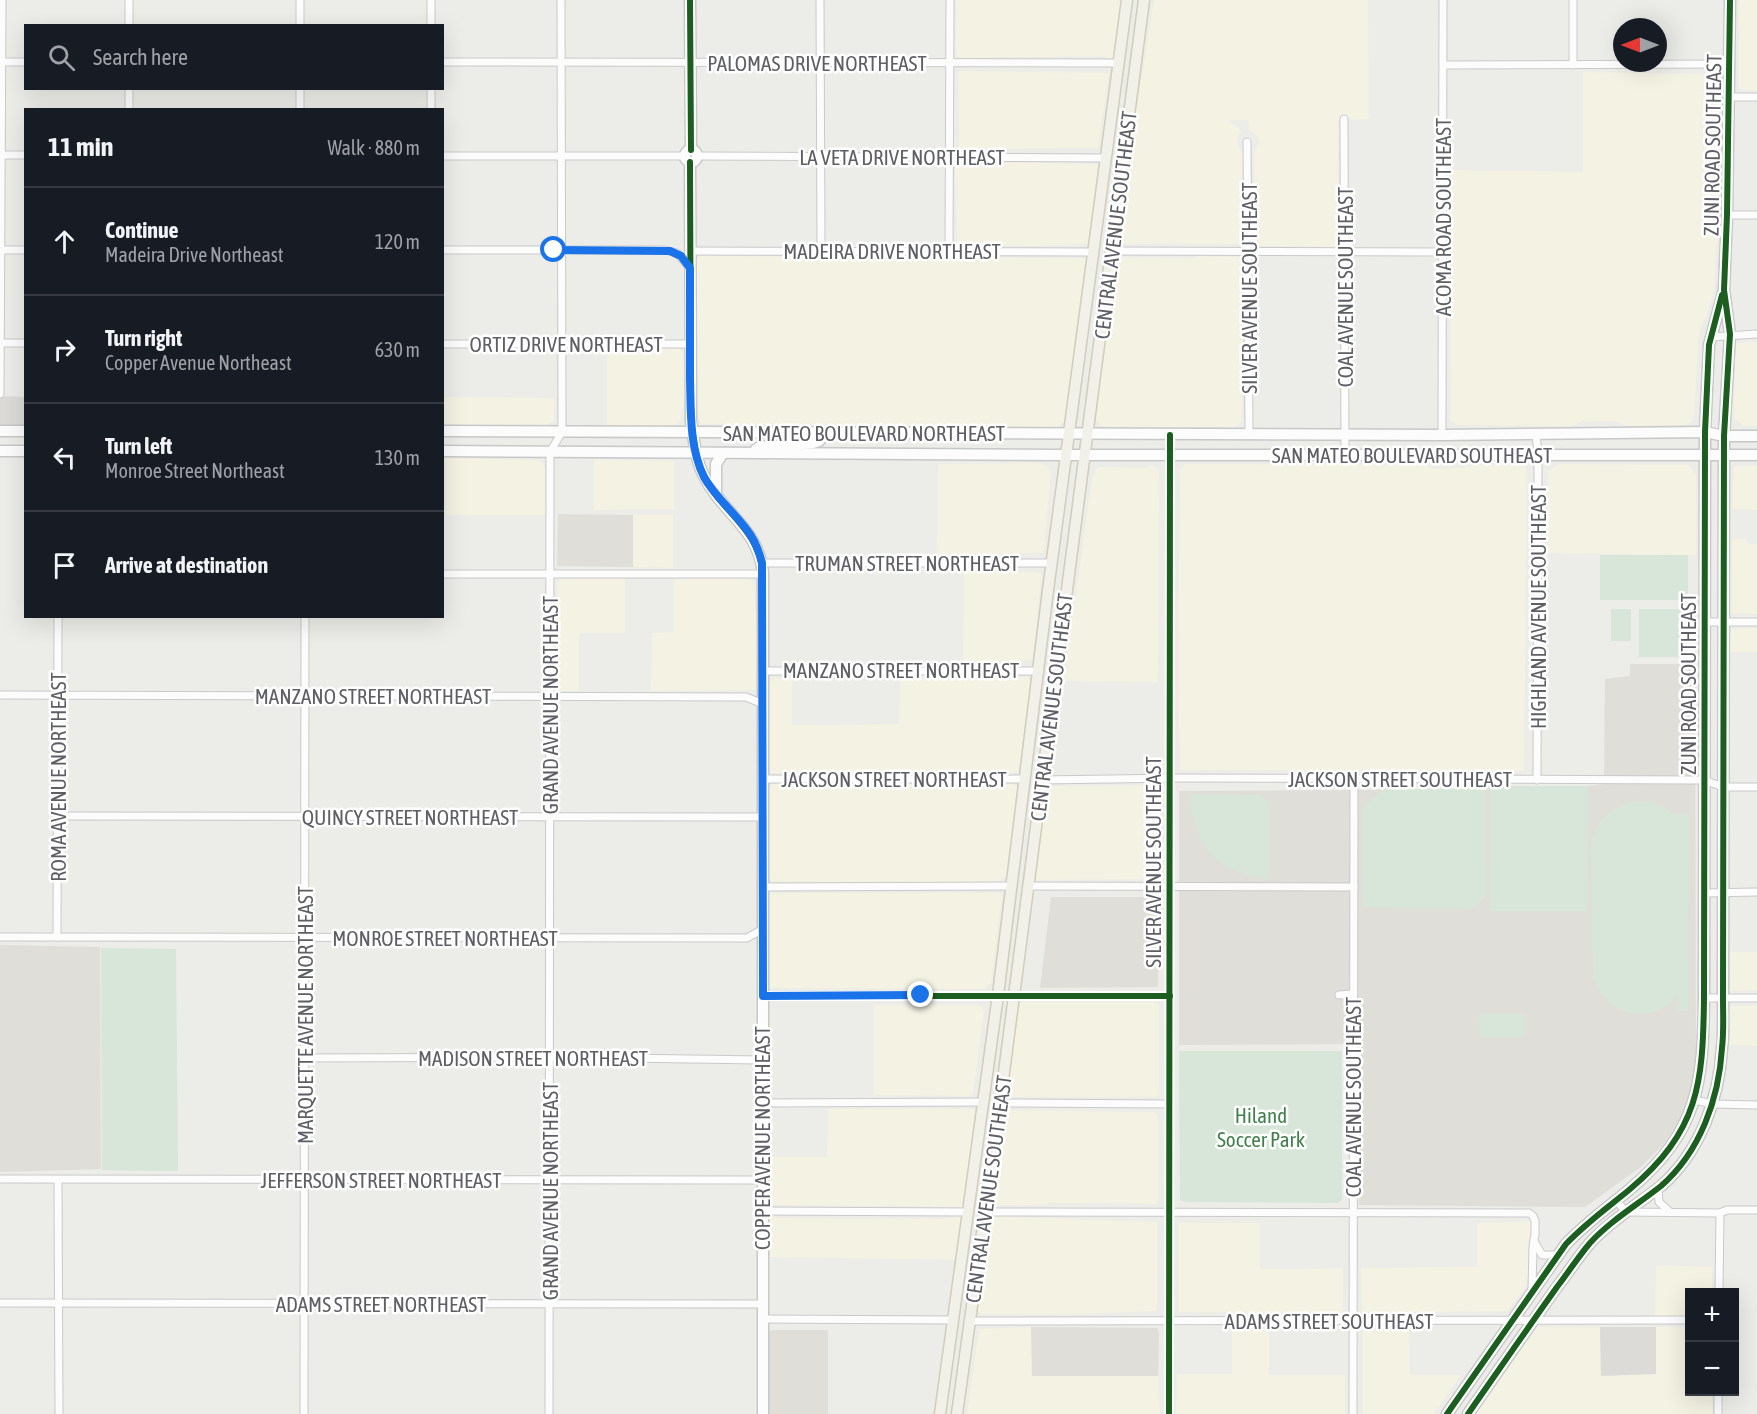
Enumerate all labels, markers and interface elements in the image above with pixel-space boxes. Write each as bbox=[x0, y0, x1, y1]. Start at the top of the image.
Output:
north arrow bbox=[1613, 18, 1667, 72]
search box bbox=[24, 24, 444, 90]
icon: search bbox=[45, 41, 78, 74]
text: Search here bbox=[93, 44, 188, 70]
street label: PALOMAS DRIVE NORTHEAST bbox=[707, 51, 927, 75]
street label: ZUNI ROAD SOUTHEAST bbox=[1698, 54, 1726, 236]
street label: CENTRAL AVENUE SOUTHEAST bbox=[1089, 110, 1141, 340]
street label: ACOMA ROAD SOUTHEAST bbox=[1431, 118, 1455, 316]
text: 11 min bbox=[48, 132, 113, 162]
text: Walk · 880 m bbox=[328, 136, 420, 159]
street label: LA VETA DRIVE NORTHEAST bbox=[799, 145, 1005, 169]
street label: SILVER AVENUE SOUTHEAST bbox=[1237, 182, 1261, 394]
street label: COAL AVENUE SOUTHEAST bbox=[1333, 187, 1357, 387]
text: Continue bbox=[105, 217, 179, 243]
icon: ahead bbox=[48, 225, 81, 258]
text: 120 m bbox=[375, 230, 420, 253]
route start bbox=[540, 236, 566, 262]
street label: MADEIRA DRIVE NORTHEAST bbox=[783, 239, 1001, 263]
text: Madeira Drive Northeast bbox=[105, 243, 284, 266]
text: Turn right bbox=[105, 325, 182, 351]
street label: ORTIZ DRIVE NORTHEAST bbox=[469, 332, 663, 356]
icon: right bbox=[48, 333, 81, 366]
text: 630 m bbox=[375, 338, 420, 361]
text: Copper Avenue Northeast bbox=[105, 351, 292, 374]
street label: SAN MATEO BOULEVARD NORTHEAST bbox=[723, 421, 1005, 445]
text: Turn left bbox=[105, 433, 172, 459]
icon: left bbox=[48, 441, 81, 474]
street label: SAN MATEO BOULEVARD SOUTHEAST bbox=[1272, 443, 1552, 467]
text: 130 m bbox=[375, 446, 420, 469]
text: Monroe Street Northeast bbox=[105, 459, 285, 482]
street label: HIGHLAND AVENUE SOUTHEAST bbox=[1526, 485, 1550, 729]
icon: arrive bbox=[48, 549, 81, 582]
street label: TRUMAN STREET NORTHEAST bbox=[795, 551, 1019, 575]
text: Arrive at destination bbox=[105, 552, 268, 578]
street label: CENTRAL AVENUE SOUTHEAST bbox=[1025, 592, 1077, 822]
street label: ZUNI ROAD SOUTHEAST bbox=[1676, 593, 1700, 775]
street label: GRAND AVENUE NORTHEAST bbox=[538, 596, 562, 814]
street label: MANZANO STREET NORTHEAST bbox=[783, 658, 1019, 682]
street label: ROMA AVENUE NORTHEAST bbox=[46, 672, 70, 882]
street label: MANZANO STREET NORTHEAST bbox=[255, 684, 491, 708]
street label: SILVER AVENUE SOUTHEAST bbox=[1141, 756, 1165, 968]
street label: JACKSON STREET NORTHEAST bbox=[781, 767, 1007, 791]
street label: JACKSON STREET SOUTHEAST bbox=[1288, 767, 1512, 791]
street label: QUINCY STREET NORTHEAST bbox=[302, 805, 518, 829]
street label: MARQUETTE AVENUE NORTHEAST bbox=[293, 886, 317, 1144]
street label: MONROE STREET NORTHEAST bbox=[332, 926, 558, 950]
route end bbox=[907, 981, 933, 1007]
street label: COAL AVENUE SOUTHEAST bbox=[1341, 997, 1365, 1197]
street label: COPPER AVENUE NORTHEAST bbox=[750, 1026, 774, 1250]
street label: MADISON STREET NORTHEAST bbox=[418, 1046, 648, 1070]
street label: CENTRAL AVENUE SOUTHEAST bbox=[960, 1074, 1016, 1304]
street label: GRAND AVENUE NORTHEAST bbox=[538, 1082, 562, 1300]
park label: Hiland Soccer Park bbox=[1217, 1103, 1305, 1151]
street label: JEFFERSON STREET NORTHEAST bbox=[261, 1168, 501, 1192]
map controls bbox=[1685, 1288, 1739, 1396]
button: + bbox=[1685, 1288, 1739, 1342]
street label: ADAMS STREET NORTHEAST bbox=[276, 1292, 486, 1316]
street label: ADAMS STREET SOUTHEAST bbox=[1225, 1309, 1433, 1333]
button: − bbox=[1685, 1342, 1739, 1396]

